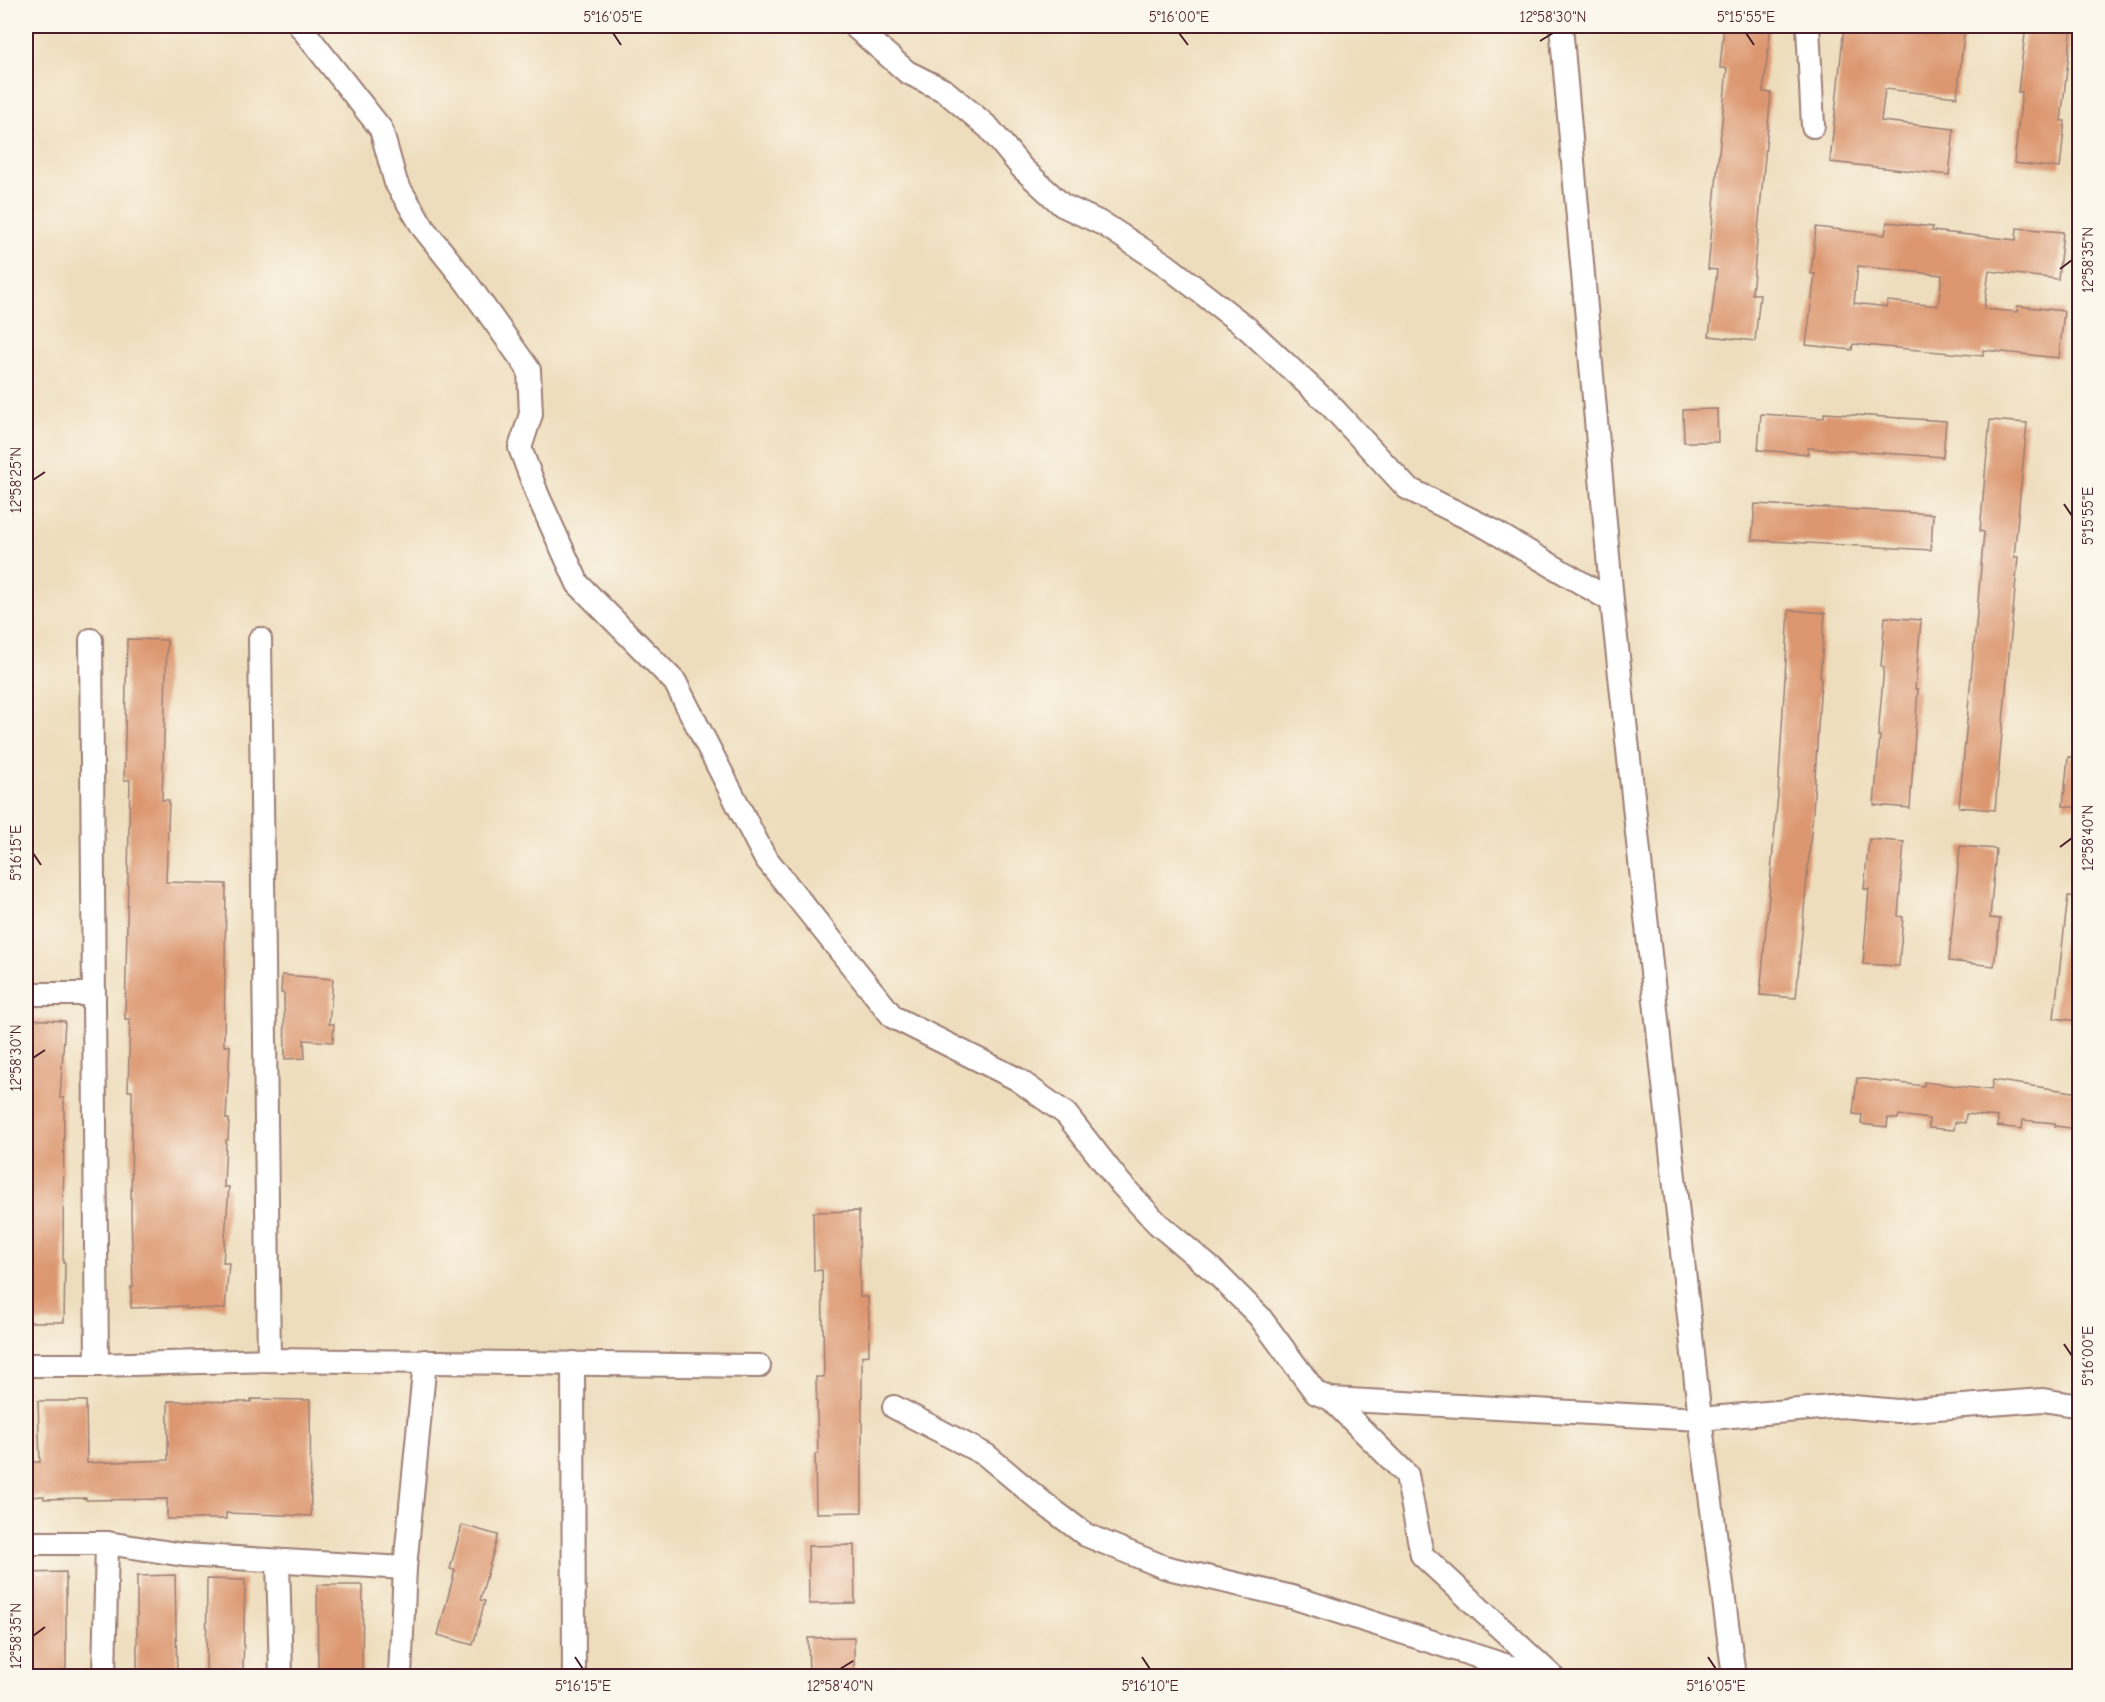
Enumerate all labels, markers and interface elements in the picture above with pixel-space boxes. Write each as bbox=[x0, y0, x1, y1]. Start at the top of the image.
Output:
text: 5°16'05"E bbox=[583, 8, 643, 26]
text: 5°16'00"E bbox=[1149, 8, 1209, 26]
text: 12°58'30"N bbox=[1519, 8, 1587, 26]
text: 5°15'55"E bbox=[1717, 8, 1775, 26]
text: 12°58'35"N bbox=[2079, 227, 2097, 293]
text: 12°58'25"N bbox=[7, 447, 25, 513]
text: 5°15'55"E bbox=[2079, 487, 2097, 545]
text: 12°58'40"N bbox=[2079, 805, 2097, 871]
text: 5°16'15"E bbox=[7, 825, 25, 881]
text: 12°58'30"N bbox=[7, 1024, 25, 1092]
text: 5°16'00"E bbox=[2079, 1326, 2097, 1386]
text: 12°58'35"N bbox=[7, 1603, 25, 1669]
text: 5°16'15"E bbox=[555, 1677, 611, 1695]
text: 12°58'40"N bbox=[807, 1677, 873, 1695]
text: 5°16'10"E bbox=[1121, 1677, 1179, 1695]
text: 5°16'05"E bbox=[1686, 1677, 1746, 1695]

